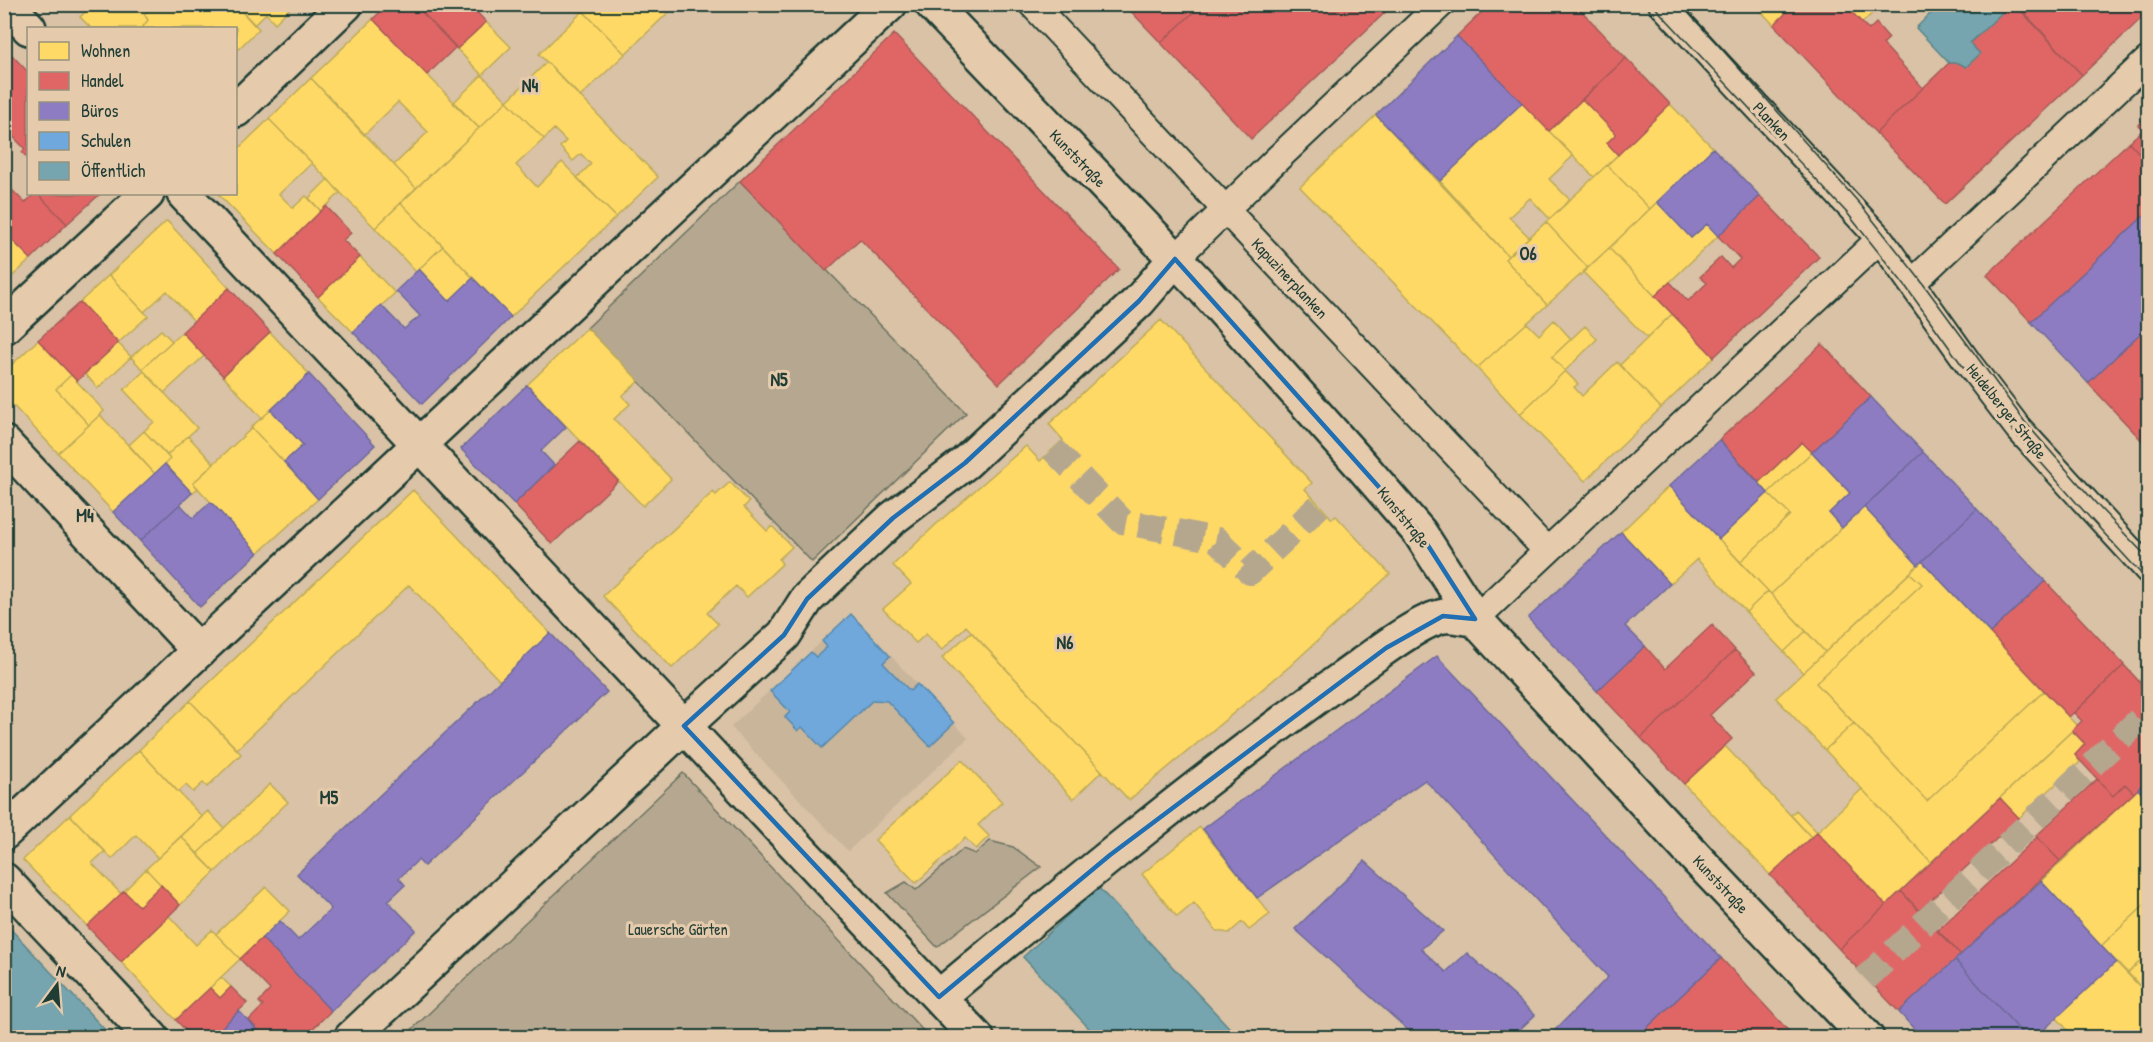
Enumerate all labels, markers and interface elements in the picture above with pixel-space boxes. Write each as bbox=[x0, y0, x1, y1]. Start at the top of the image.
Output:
legend bbox=[27, 27, 237, 195]
text: Wohnen bbox=[81, 38, 130, 63]
text: Handel bbox=[81, 68, 124, 93]
district label: N4 bbox=[522, 73, 538, 98]
street label: Planken bbox=[1748, 97, 1796, 145]
text: Büros bbox=[81, 98, 119, 123]
street label: Kunststraße bbox=[1045, 124, 1112, 192]
text: Schulen bbox=[81, 128, 131, 153]
text: Öffentlich bbox=[81, 158, 146, 183]
street label: Kapuzinerplanken bbox=[1247, 233, 1333, 323]
district label: O6 bbox=[1519, 241, 1537, 266]
street label: Heidelberger Straße bbox=[1962, 359, 2053, 464]
district label: N5 bbox=[770, 367, 788, 392]
street label: Kunststraße bbox=[1373, 482, 1436, 553]
district label: M4 bbox=[76, 503, 94, 528]
district label: N6 bbox=[1057, 630, 1073, 655]
district label: M5 bbox=[320, 785, 339, 810]
street label: Kunststraße bbox=[1688, 850, 1754, 919]
park label: Lauersche Gärten bbox=[628, 918, 728, 940]
north arrow bbox=[27, 955, 87, 1015]
text: N bbox=[54, 959, 69, 982]

